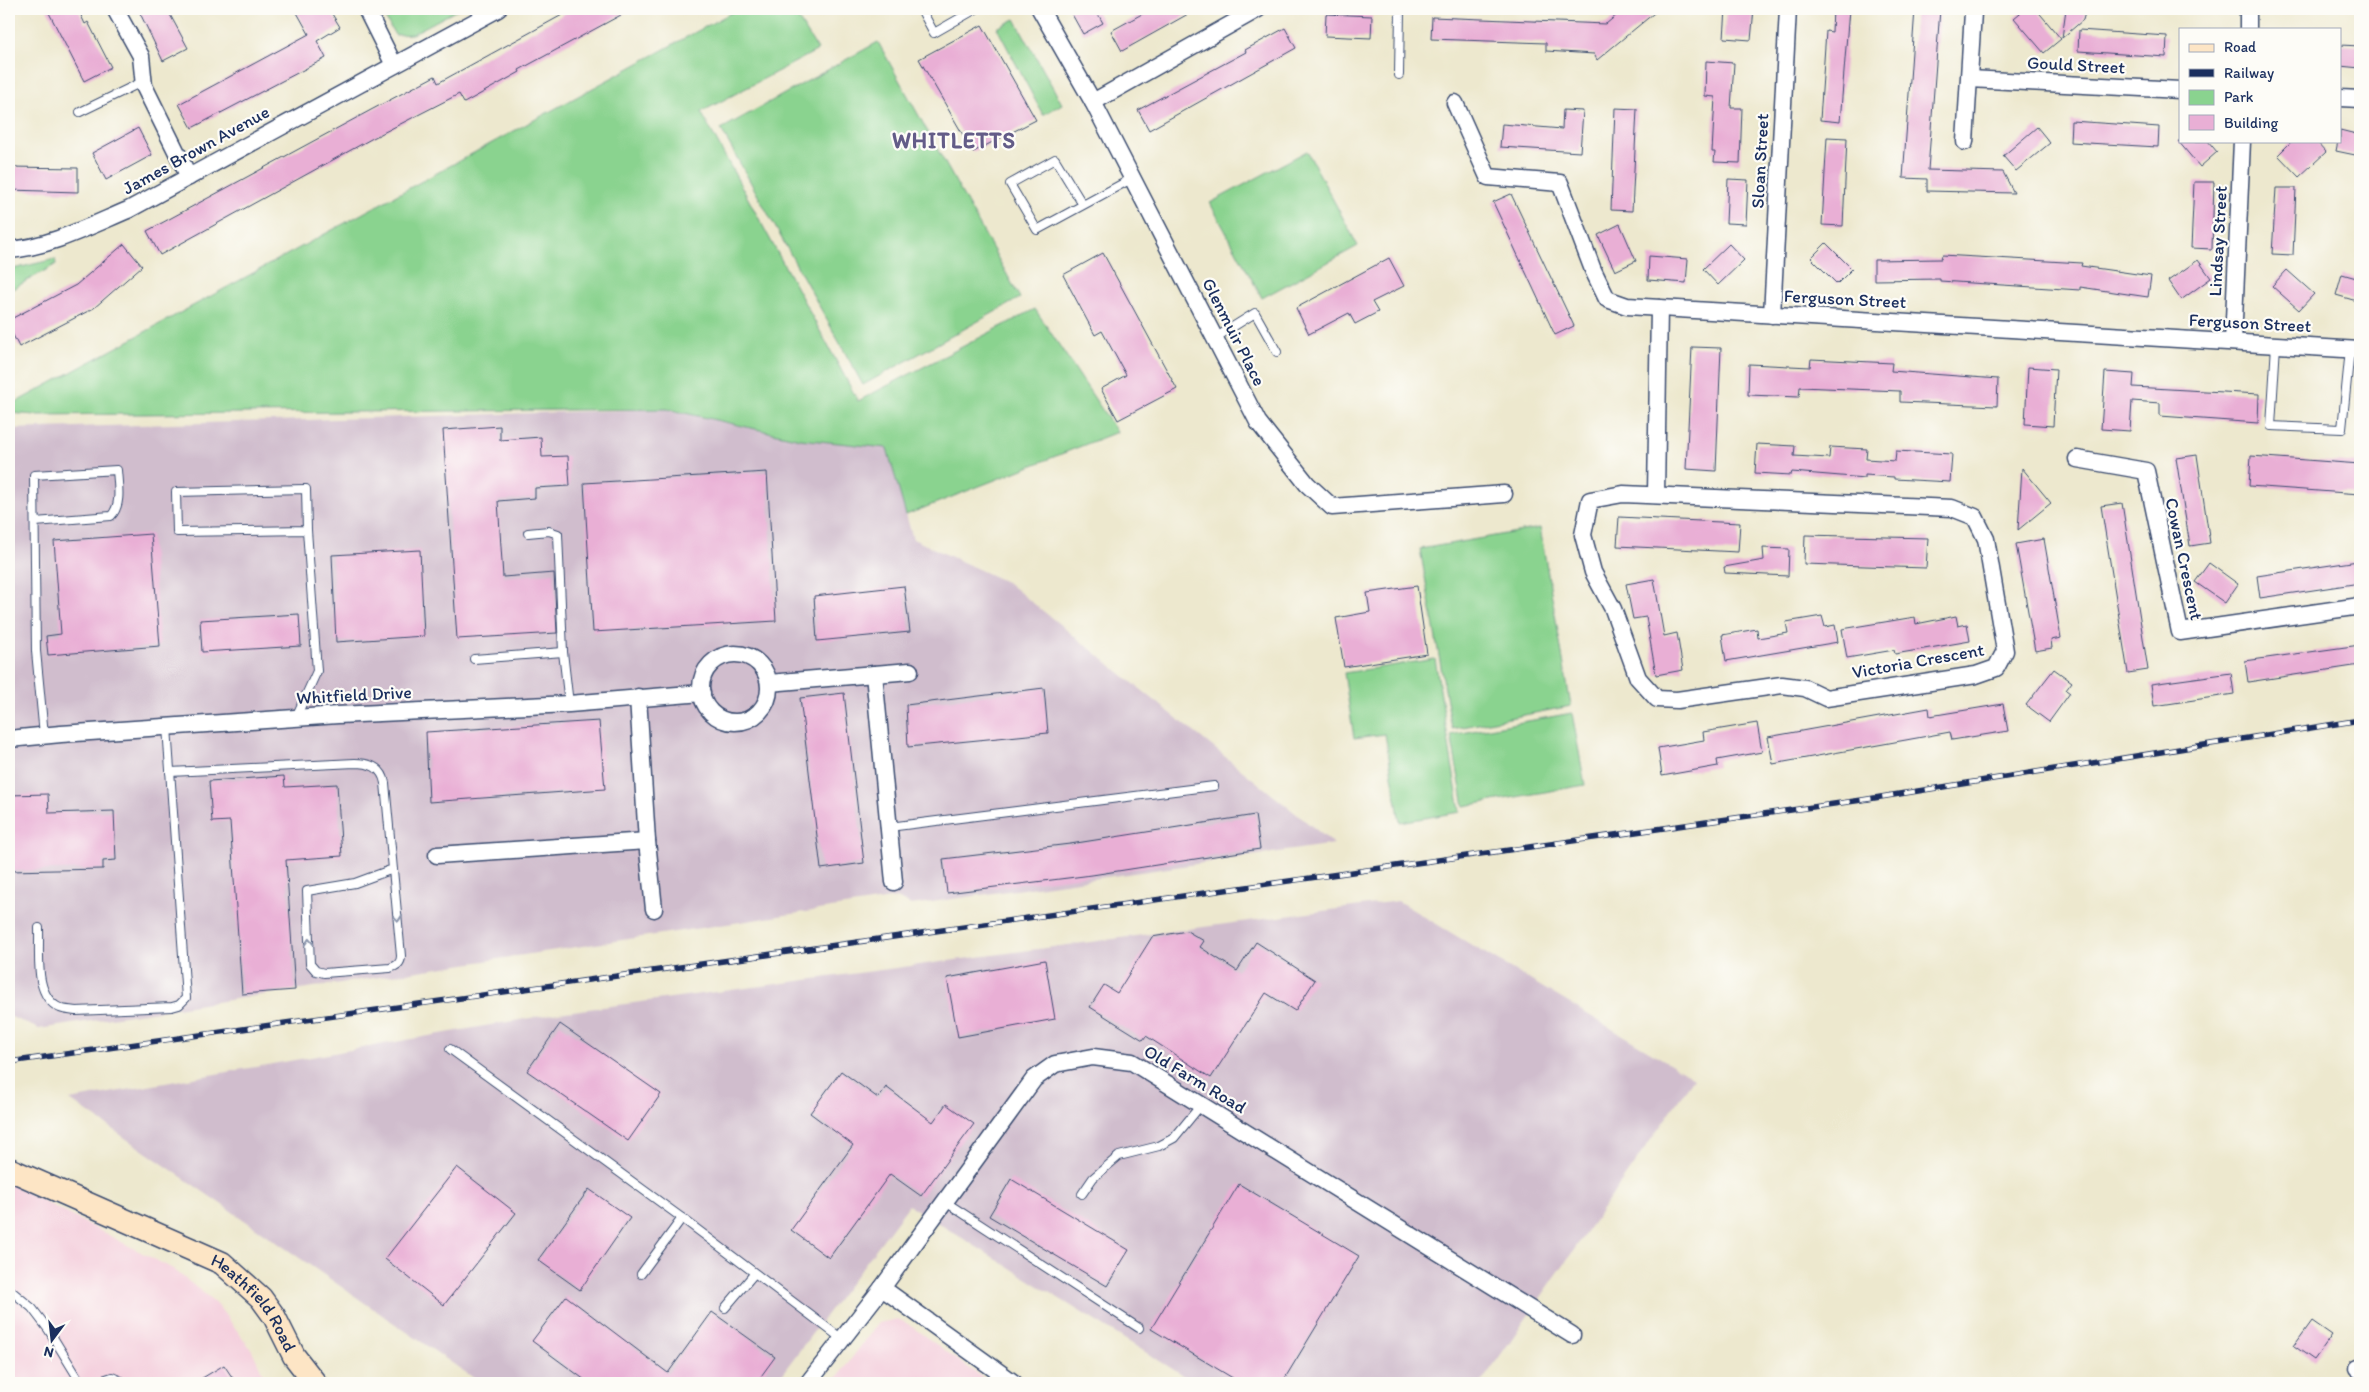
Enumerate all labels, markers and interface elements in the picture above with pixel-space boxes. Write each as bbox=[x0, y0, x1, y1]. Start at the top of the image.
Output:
legend bbox=[2179, 28, 2342, 142]
text: Road bbox=[2224, 38, 2257, 56]
street label: Gould Street bbox=[2026, 51, 2126, 79]
text: Railway bbox=[2224, 64, 2274, 82]
text: Park bbox=[2224, 88, 2254, 106]
street label: James Brown Avenue bbox=[119, 101, 273, 199]
street label: Sloan Street bbox=[1747, 113, 1773, 209]
text: Building bbox=[2224, 114, 2278, 132]
district label: WHITLETTS bbox=[892, 127, 1016, 154]
street label: Lindsay Street bbox=[2204, 185, 2232, 297]
street label: Glenmuir Place bbox=[1197, 274, 1271, 390]
street label: Ferguson Street bbox=[1783, 285, 1907, 313]
street label: Ferguson Street bbox=[2188, 309, 2312, 337]
street label: Cowan Crescent bbox=[2160, 496, 2208, 622]
street label: Victoria Crescent bbox=[1850, 639, 1986, 683]
street label: Whitfield Drive bbox=[296, 681, 412, 709]
one-way arrow bbox=[392, 914, 403, 922]
one-way arrow bbox=[303, 938, 314, 946]
street label: Old Farm Road bbox=[1140, 1040, 1250, 1118]
street label: Heathfield Road bbox=[208, 1249, 301, 1356]
north arrow bbox=[28, 1314, 78, 1364]
text: N bbox=[42, 1343, 56, 1362]

